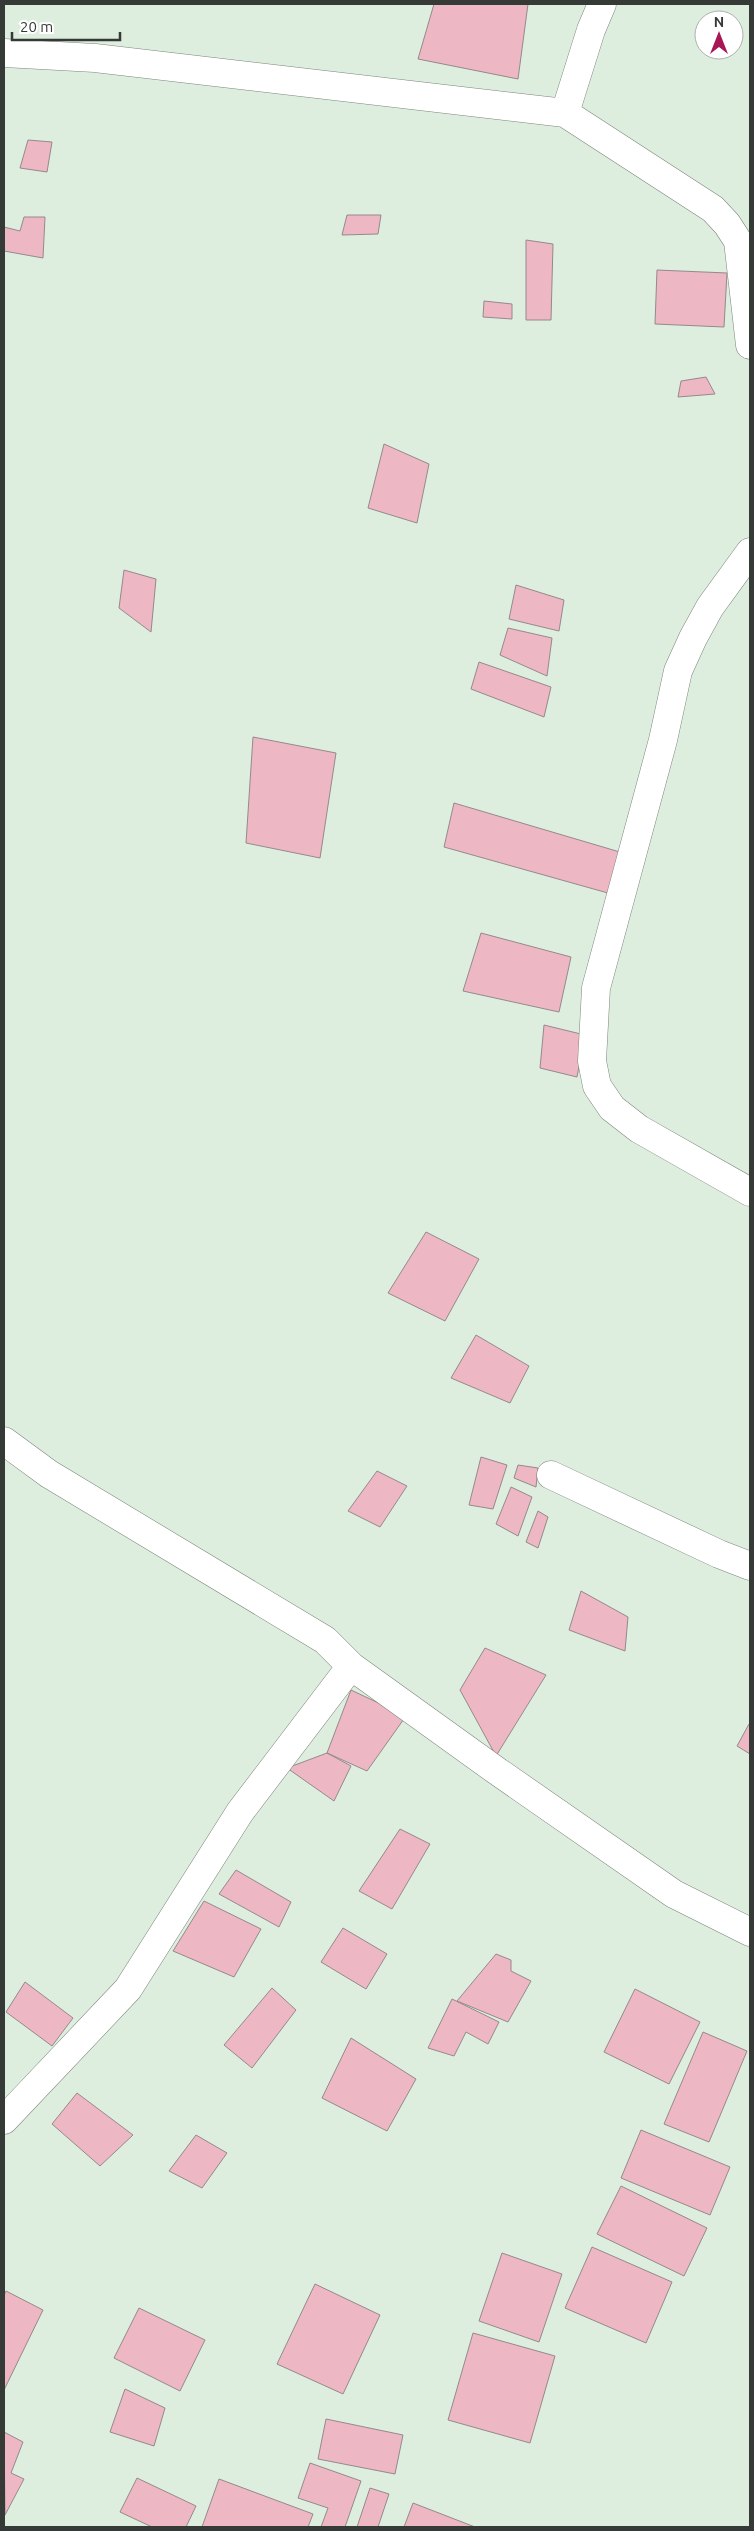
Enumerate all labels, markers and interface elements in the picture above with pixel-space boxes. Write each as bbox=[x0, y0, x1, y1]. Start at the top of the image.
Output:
scale bar bbox=[12, 10, 120, 42]
north arrow bbox=[694, 10, 744, 60]
text: N bbox=[714, 14, 724, 30]
text: 20 m bbox=[20, 18, 53, 35]

